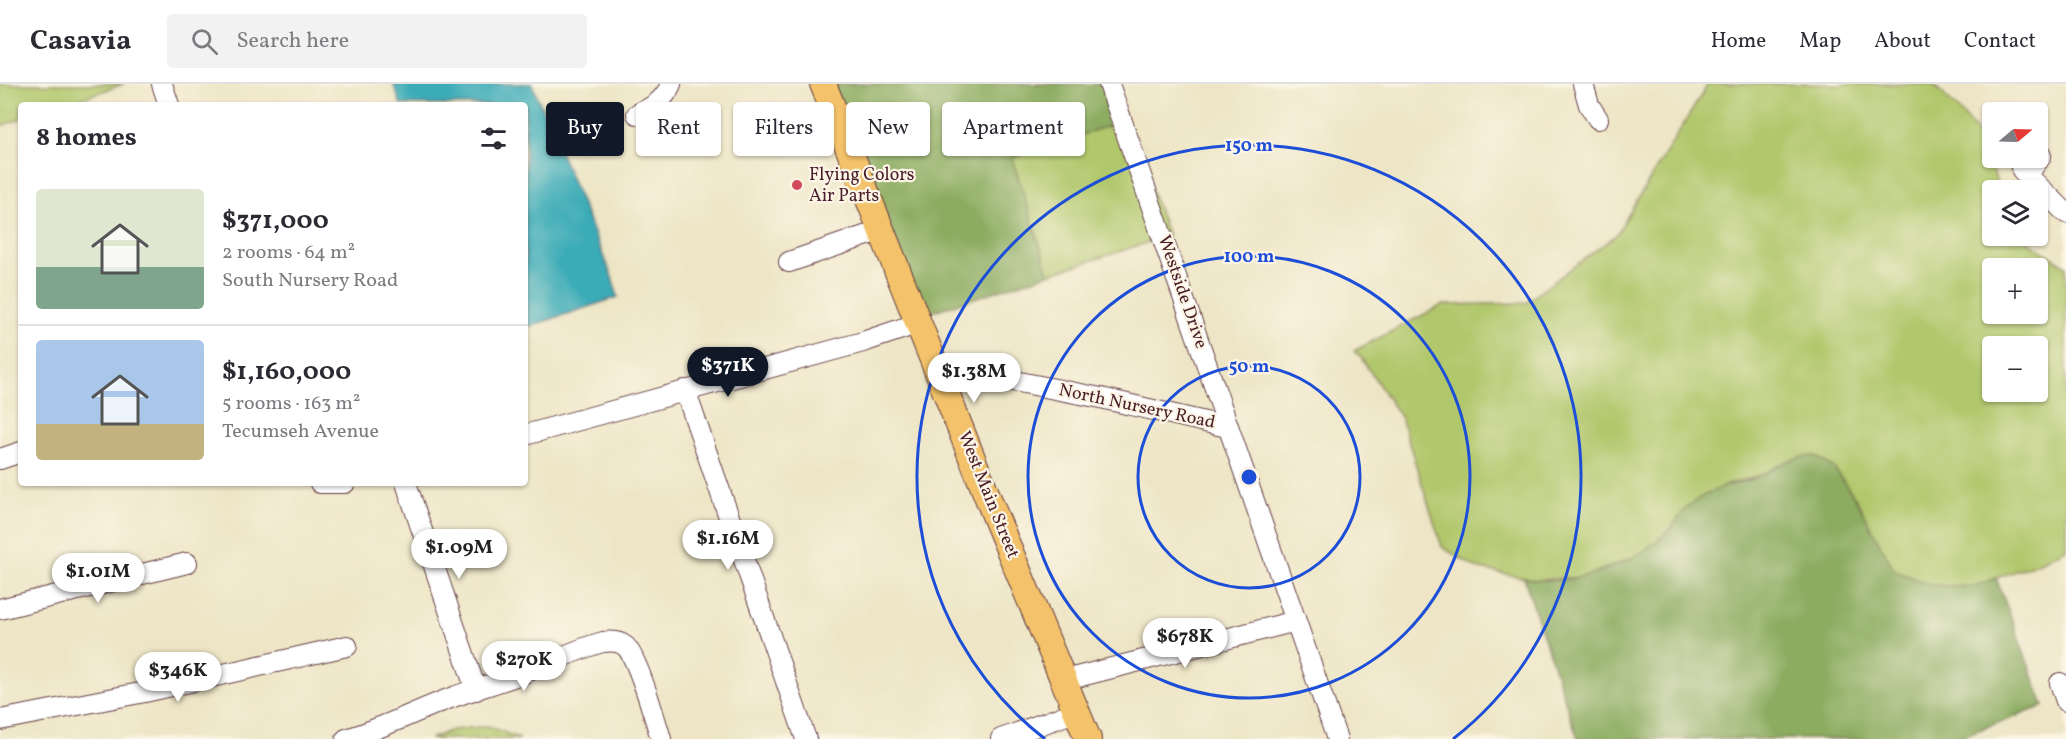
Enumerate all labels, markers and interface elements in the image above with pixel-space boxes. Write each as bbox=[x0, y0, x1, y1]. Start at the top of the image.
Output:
search box bbox=[167, 14, 587, 68]
text: Casavia bbox=[30, 22, 131, 61]
icon: search bbox=[188, 25, 221, 58]
text: Search here bbox=[236, 26, 349, 57]
text: Home bbox=[1711, 27, 1766, 56]
text: Map bbox=[1799, 27, 1841, 56]
text: About bbox=[1874, 27, 1931, 56]
text: Contact bbox=[1964, 27, 2036, 56]
chip: Buy bbox=[546, 102, 624, 156]
chip: Rent bbox=[636, 102, 721, 156]
chip: Filters bbox=[733, 102, 834, 156]
chip: New bbox=[846, 102, 930, 156]
chip: Apartment bbox=[942, 102, 1085, 156]
north arrow bbox=[1982, 102, 2048, 168]
map controls bbox=[1982, 102, 2048, 402]
text: 8 homes bbox=[36, 120, 137, 156]
icon: filters bbox=[477, 122, 510, 155]
text: 150 m bbox=[1225, 134, 1273, 159]
place label: Flying Colors Air Parts bbox=[809, 163, 915, 209]
marker: Flying Colors Air Parts bbox=[790, 178, 804, 192]
button: layers bbox=[1982, 180, 2048, 246]
text: $371,000 bbox=[222, 203, 329, 239]
icon: home bbox=[84, 213, 156, 285]
street label: Westside Drive bbox=[1151, 232, 1213, 352]
text: 2 rooms · 64 m² bbox=[222, 239, 355, 267]
text: 100 m bbox=[1224, 245, 1274, 270]
button: + bbox=[1982, 258, 2048, 324]
text: South Nursery Road bbox=[222, 267, 398, 295]
button: − bbox=[1982, 336, 2048, 402]
pin: $371K bbox=[686, 347, 770, 398]
text: $371K bbox=[701, 352, 755, 380]
pin: $1.38M bbox=[925, 353, 1023, 404]
text: $1,160,000 bbox=[222, 354, 351, 390]
text: 50 m bbox=[1229, 355, 1269, 380]
text: $1.38M bbox=[942, 358, 1006, 386]
icon: home bbox=[84, 364, 156, 436]
street label: North Nursery Road bbox=[1056, 378, 1218, 436]
text: 5 rooms · 163 m² bbox=[222, 390, 360, 418]
text: Tecumseh Avenue bbox=[222, 418, 379, 446]
street label: West Main Street bbox=[951, 428, 1025, 562]
centre of rings bbox=[1239, 467, 1259, 487]
pin: $1.16M bbox=[679, 520, 777, 571]
text: $1.16M bbox=[696, 525, 760, 553]
pin: $1.09M bbox=[410, 529, 508, 580]
text: $1.09M bbox=[425, 534, 493, 562]
pin: $1.01M bbox=[49, 553, 147, 604]
text: $1.01M bbox=[66, 558, 130, 586]
pin: $678K bbox=[1143, 618, 1227, 669]
text: $678K bbox=[1157, 623, 1213, 651]
pin: $270K bbox=[482, 641, 566, 692]
text: $270K bbox=[496, 646, 553, 674]
pin: $346K bbox=[136, 652, 220, 703]
text: $346K bbox=[149, 657, 207, 685]

